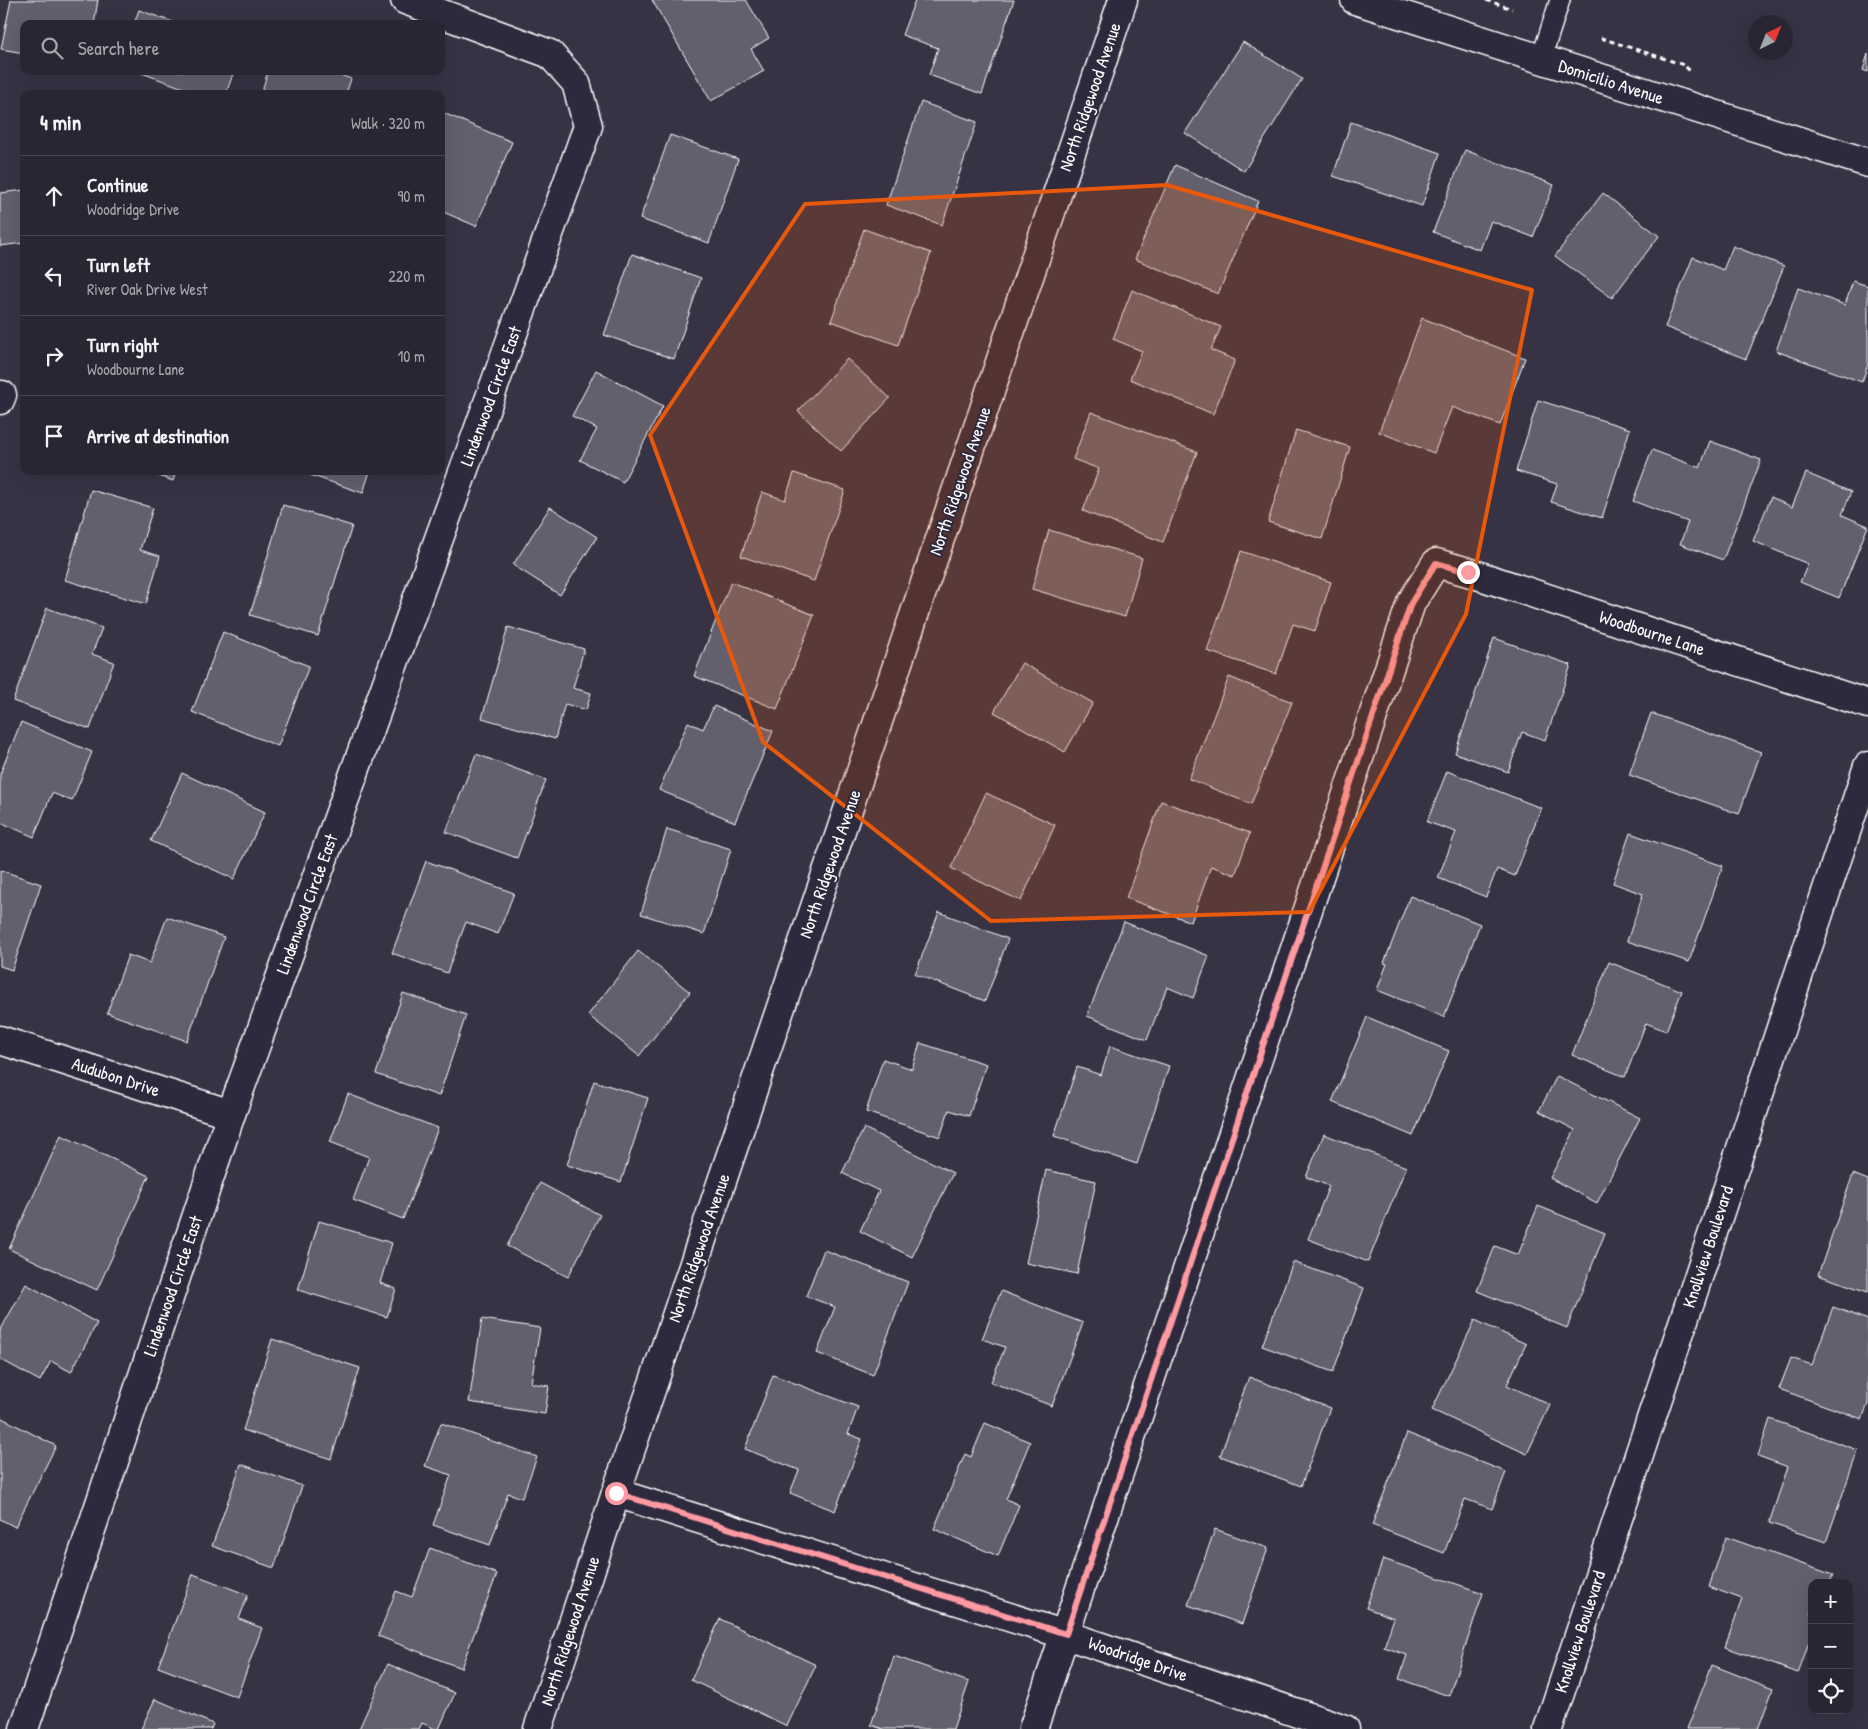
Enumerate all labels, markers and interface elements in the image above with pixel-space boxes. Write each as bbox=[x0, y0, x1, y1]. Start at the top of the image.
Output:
north arrow bbox=[1748, 15, 1793, 60]
street label: North Ridgewood Avenue bbox=[1052, 19, 1127, 175]
search box bbox=[20, 20, 445, 75]
icon: search bbox=[38, 34, 66, 62]
text: Search here bbox=[78, 35, 159, 61]
street label: Domicilio Avenue bbox=[1555, 53, 1667, 110]
text: 4 min bbox=[40, 108, 81, 137]
text: Walk · 320 m bbox=[351, 112, 425, 134]
text: Continue bbox=[87, 172, 148, 198]
icon: ahead bbox=[40, 182, 68, 210]
text: 90 m bbox=[397, 185, 425, 207]
text: Woodridge Drive bbox=[87, 198, 179, 220]
text: Turn left bbox=[87, 252, 150, 278]
icon: left bbox=[40, 262, 68, 290]
text: 220 m bbox=[388, 265, 425, 287]
text: River Oak Drive West bbox=[87, 278, 208, 300]
street label: Lindenwood Circle East bbox=[454, 322, 528, 469]
text: Turn right bbox=[87, 332, 158, 358]
icon: right bbox=[40, 342, 68, 370]
text: 10 m bbox=[397, 345, 425, 367]
text: Woodbourne Lane bbox=[87, 358, 185, 380]
street label: North Ridgewood Avenue bbox=[922, 403, 997, 559]
icon: arrive bbox=[40, 422, 68, 450]
text: Arrive at destination bbox=[87, 423, 229, 449]
route end bbox=[1457, 561, 1480, 584]
street label: Woodbourne Lane bbox=[1596, 604, 1708, 661]
street label: North Ridgewood Avenue bbox=[792, 786, 867, 942]
street label: Lindenwood Circle East bbox=[270, 830, 344, 977]
street label: Audubon Drive bbox=[69, 1051, 163, 1102]
street label: North Ridgewood Avenue bbox=[661, 1170, 736, 1326]
street label: Knollview Boulevard bbox=[1676, 1183, 1739, 1311]
street label: Lindenwood Circle East bbox=[137, 1211, 209, 1360]
route start bbox=[605, 1482, 628, 1505]
street label: North Ridgewood Avenue bbox=[534, 1553, 605, 1709]
street label: Knollview Boulevard bbox=[1548, 1568, 1611, 1696]
map controls bbox=[1808, 1579, 1853, 1714]
button: + bbox=[1808, 1579, 1853, 1624]
button: − bbox=[1808, 1624, 1853, 1669]
street label: Woodridge Drive bbox=[1085, 1630, 1191, 1687]
button: locate bbox=[1808, 1669, 1853, 1714]

